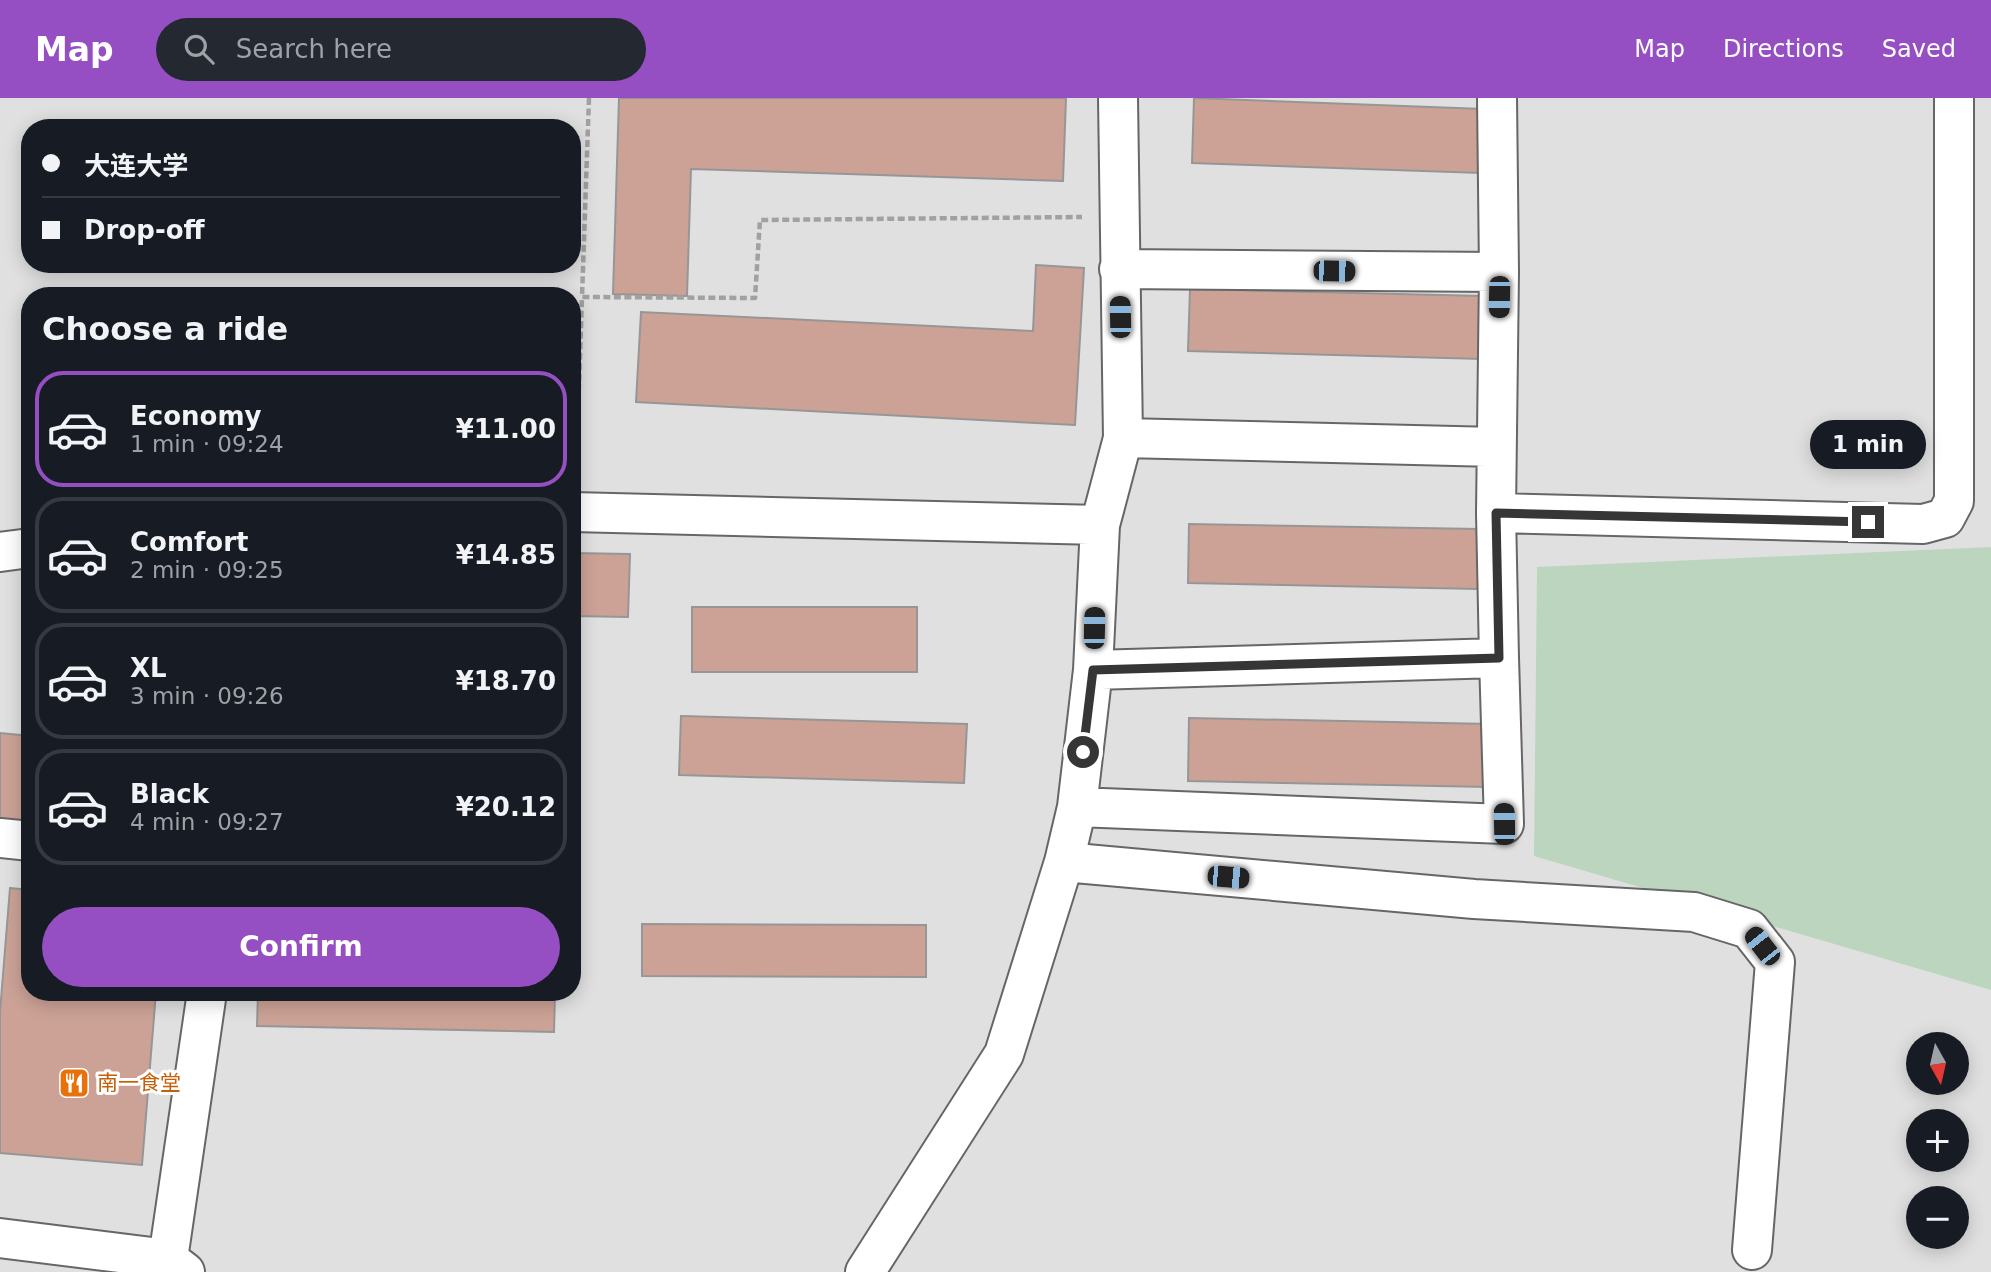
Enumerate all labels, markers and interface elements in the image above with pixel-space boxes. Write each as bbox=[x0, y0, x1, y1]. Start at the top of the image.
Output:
search box bbox=[156, 18, 646, 81]
text: Map bbox=[35, 30, 114, 69]
icon: search bbox=[180, 30, 218, 68]
text: Search here bbox=[236, 34, 392, 64]
text: Map bbox=[1634, 35, 1685, 63]
text: Directions bbox=[1723, 35, 1844, 63]
text: Saved bbox=[1882, 35, 1956, 63]
text: 大连大学 bbox=[84, 151, 188, 181]
text: Drop-off bbox=[84, 215, 205, 245]
car bbox=[1313, 260, 1356, 282]
car bbox=[1489, 276, 1510, 318]
car bbox=[1110, 296, 1131, 338]
text: Choose a ride bbox=[42, 310, 288, 348]
icon: car bbox=[46, 398, 109, 461]
text: Economy bbox=[130, 401, 261, 431]
text: ¥11.00 bbox=[456, 414, 556, 444]
callout: 1 min bbox=[1810, 420, 1926, 470]
text: 1 min · 09:24 bbox=[130, 431, 284, 457]
text: 1 min bbox=[1832, 431, 1904, 457]
route end bbox=[1852, 506, 1884, 538]
icon: car bbox=[46, 524, 109, 587]
text: Comfort bbox=[130, 527, 248, 557]
text: ¥14.85 bbox=[456, 540, 556, 570]
text: 2 min · 09:25 bbox=[130, 557, 284, 583]
car bbox=[1084, 607, 1105, 649]
icon: car bbox=[46, 650, 109, 713]
text: XL bbox=[130, 653, 167, 683]
text: ¥18.70 bbox=[456, 666, 556, 696]
text: 3 min · 09:26 bbox=[130, 683, 284, 709]
route start bbox=[1067, 736, 1099, 768]
icon: car bbox=[46, 776, 109, 839]
text: Black bbox=[130, 779, 209, 809]
text: ¥20.12 bbox=[456, 792, 556, 822]
car bbox=[1494, 803, 1515, 845]
text: 4 min · 09:27 bbox=[130, 809, 284, 835]
car bbox=[1207, 865, 1250, 889]
button: Confirm bbox=[42, 907, 560, 987]
car bbox=[1741, 923, 1784, 969]
north arrow bbox=[1906, 1032, 1969, 1096]
map controls bbox=[1906, 1032, 1969, 1249]
restaurant icon: 南一食堂 bbox=[57, 1066, 91, 1100]
place label: 南一食堂 bbox=[97, 1071, 181, 1095]
button: + bbox=[1906, 1109, 1969, 1172]
button: − bbox=[1906, 1186, 1969, 1249]

